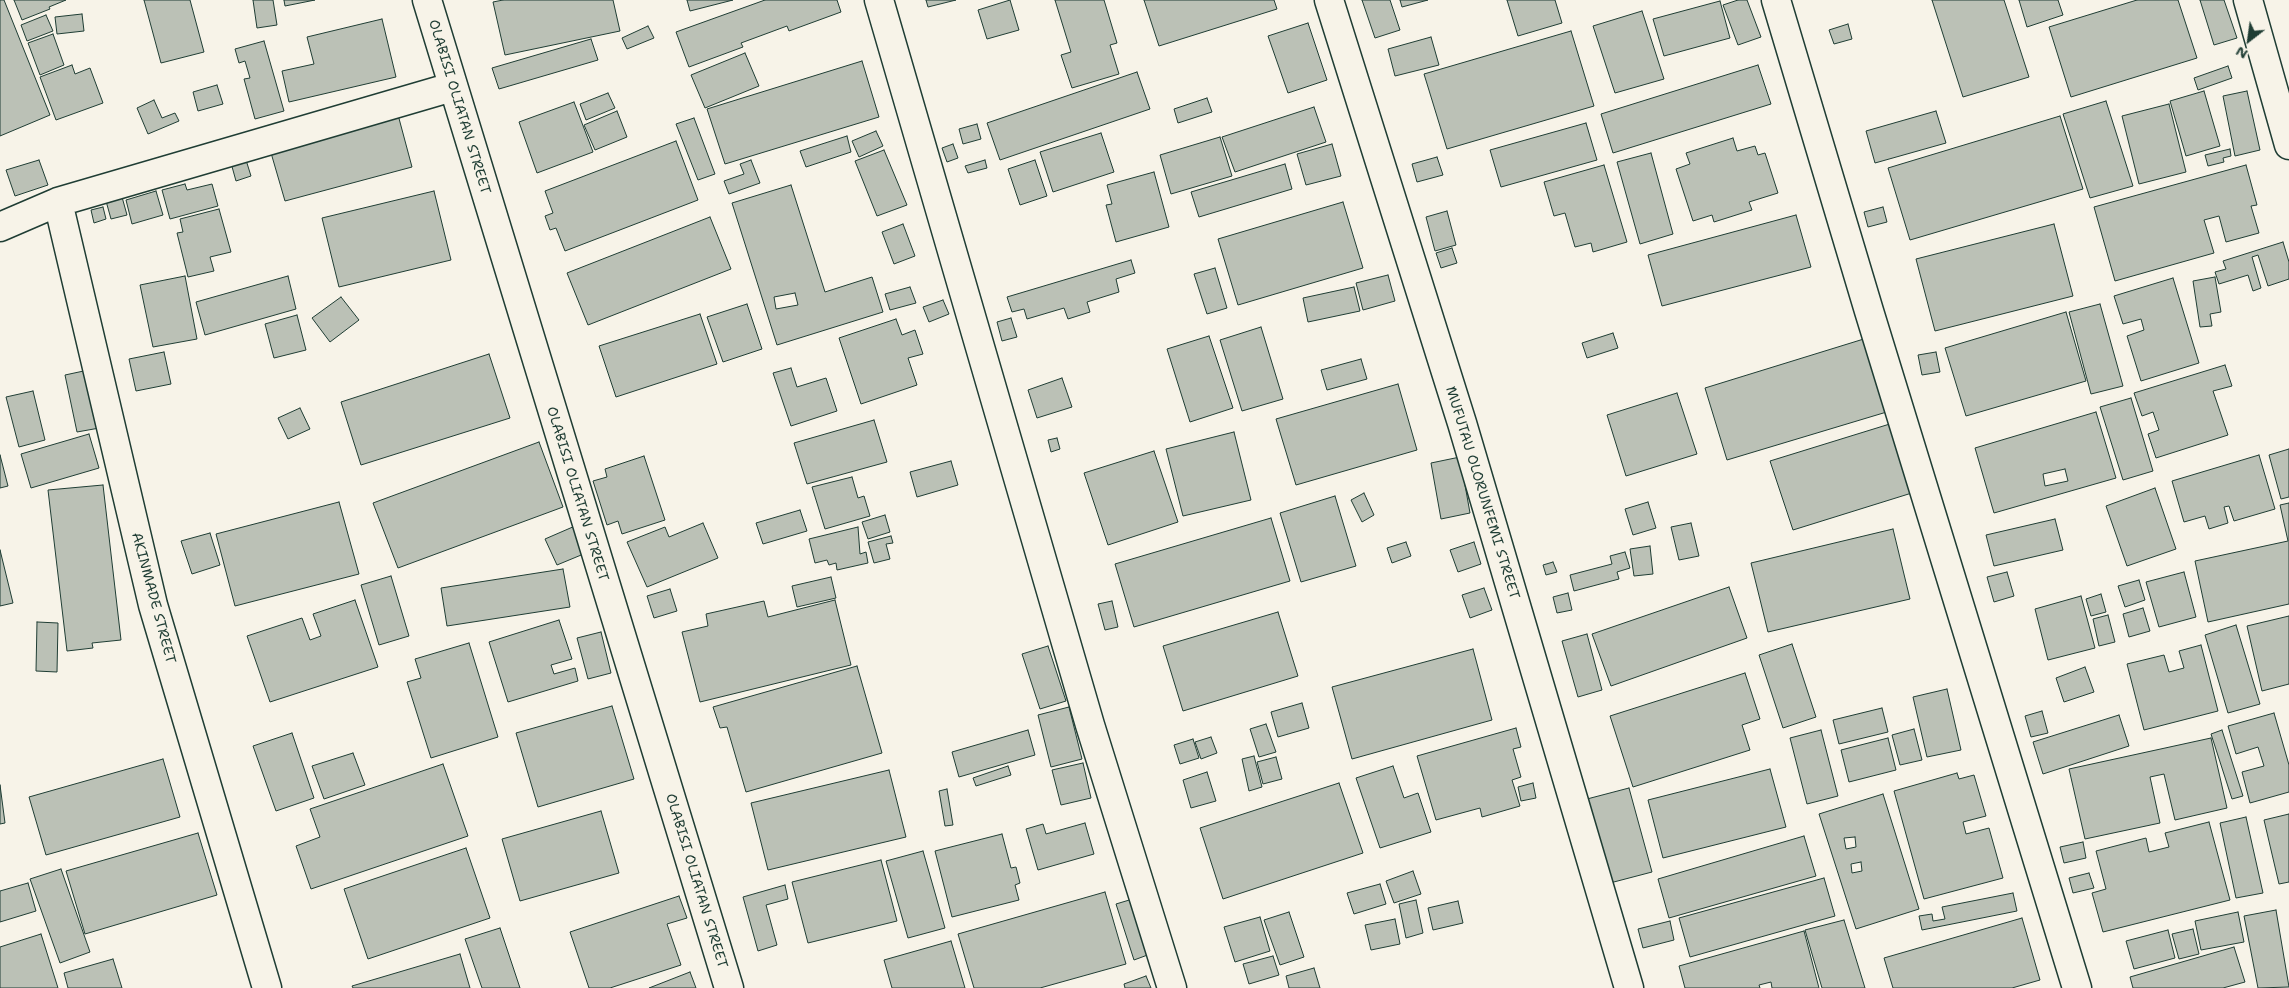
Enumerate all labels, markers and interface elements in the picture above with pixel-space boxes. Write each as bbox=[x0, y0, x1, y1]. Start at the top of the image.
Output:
north arrow bbox=[2224, 15, 2274, 65]
street label: OLABISI OLIATAN STREET bbox=[424, 18, 494, 196]
text: N bbox=[2232, 42, 2251, 64]
street label: MUFUTAU OLORUNFEMI STREET bbox=[1442, 385, 1522, 601]
street label: OLABISI OLIATAN STREET bbox=[542, 405, 612, 583]
street label: AKINMADE STREET bbox=[127, 531, 179, 665]
street label: OLABISI OLIATAN STREET bbox=[661, 792, 731, 970]

